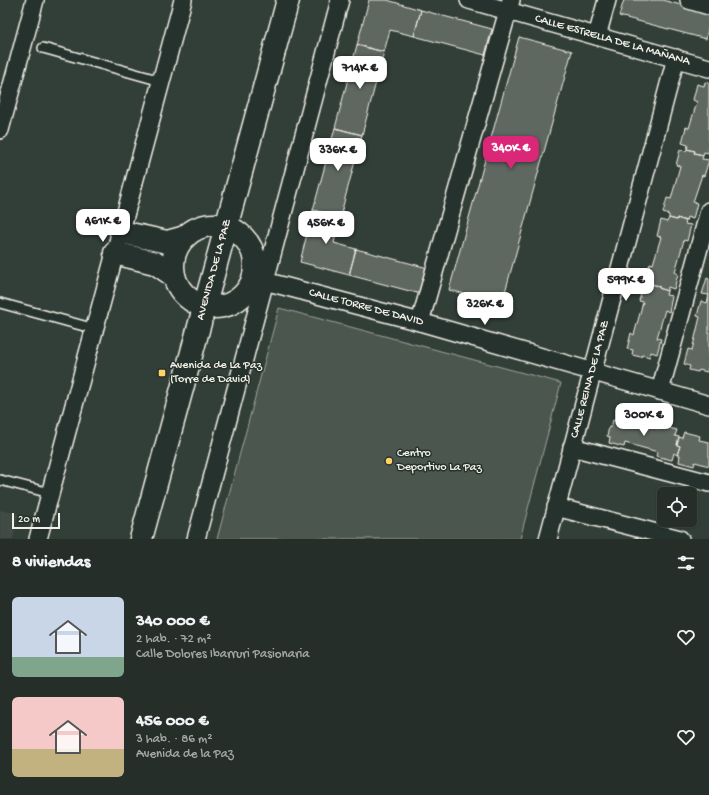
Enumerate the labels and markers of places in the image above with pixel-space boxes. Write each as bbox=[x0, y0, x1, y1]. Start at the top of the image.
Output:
pin: 714K € bbox=[327, 56, 393, 90]
pin: 340K € bbox=[478, 136, 544, 170]
pin: 336K € bbox=[305, 138, 371, 172]
pin: 461K € bbox=[70, 209, 136, 243]
pin: 456K € bbox=[293, 211, 359, 245]
pin: 599K € bbox=[593, 268, 659, 302]
pin: 326K € bbox=[452, 292, 518, 326]
place label: Avenida de La Paz (Torre de David) bbox=[170, 359, 263, 387]
marker: Avenida de La Paz (Torre de David) bbox=[157, 368, 167, 378]
pin: 300K € bbox=[611, 403, 677, 437]
place label: Centro Deportivo La Paz bbox=[396, 447, 482, 475]
marker: Centro Deportivo La Paz bbox=[384, 456, 394, 466]

